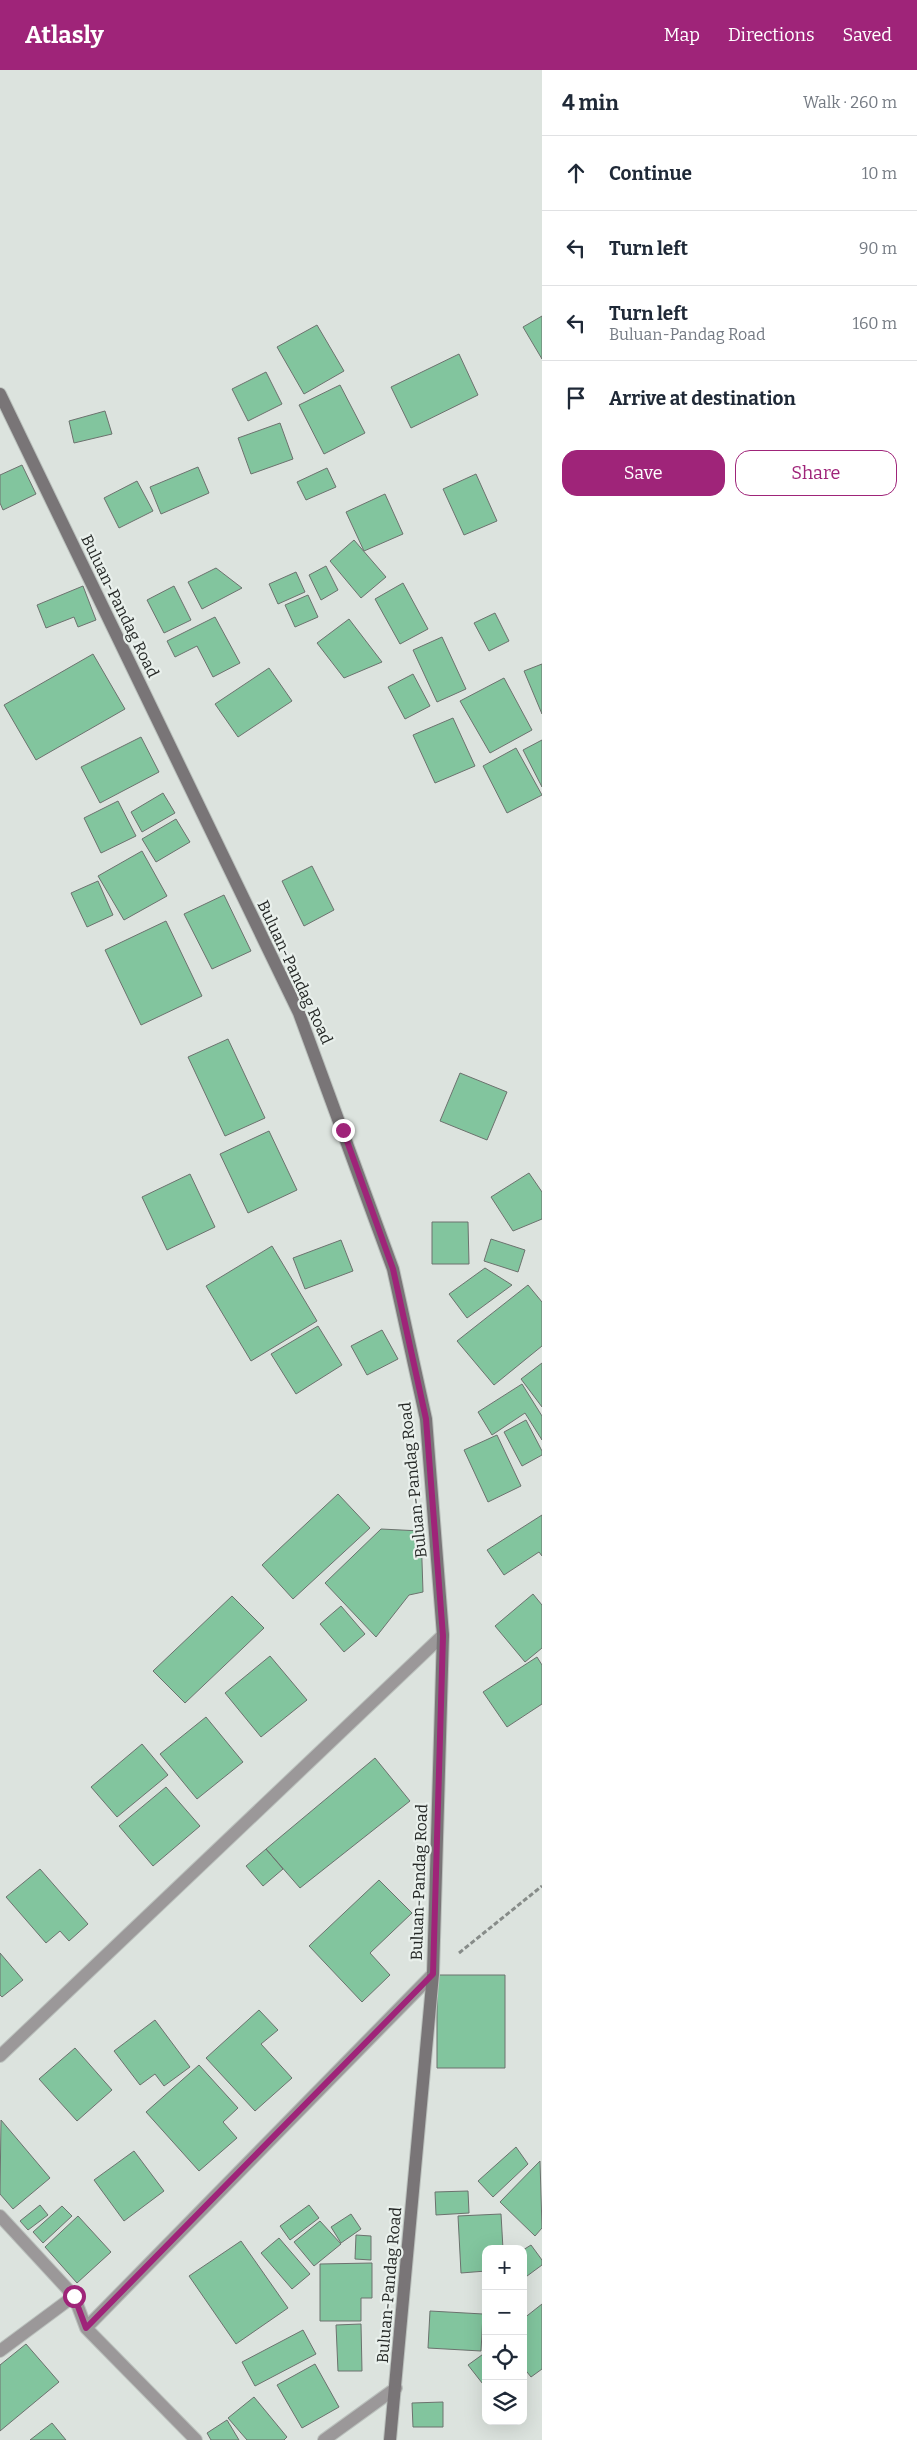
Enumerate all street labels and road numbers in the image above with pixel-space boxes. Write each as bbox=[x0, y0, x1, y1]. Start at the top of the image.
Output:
street label: Buluan-Pandag Road bbox=[77, 531, 163, 681]
street label: Buluan-Pandag Road bbox=[253, 897, 337, 1047]
street label: Buluan-Pandag Road bbox=[395, 1401, 431, 1559]
street label: Buluan-Pandag Road bbox=[407, 1803, 431, 1961]
street label: Buluan-Pandag Road bbox=[373, 2206, 405, 2364]

